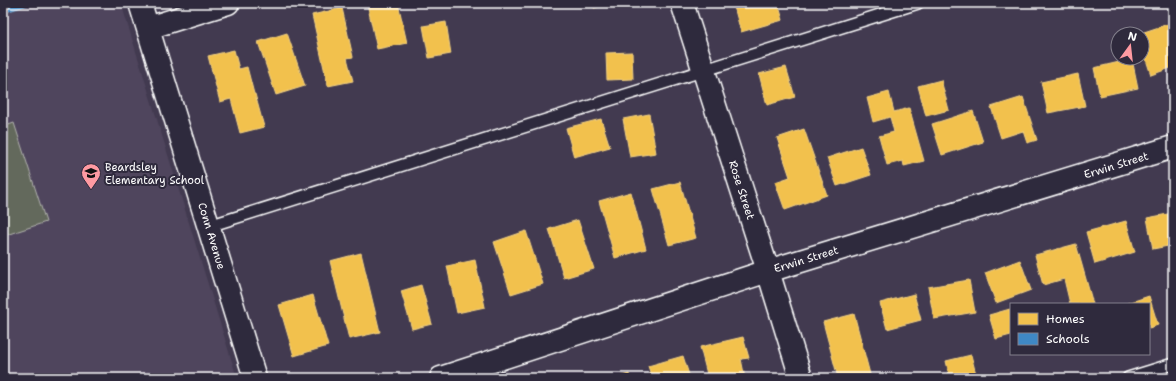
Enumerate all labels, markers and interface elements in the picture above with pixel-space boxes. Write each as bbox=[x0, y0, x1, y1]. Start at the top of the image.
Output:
north arrow bbox=[1110, 26, 1150, 66]
text: N bbox=[1126, 28, 1139, 45]
street label: Erwin Street bbox=[1082, 148, 1150, 182]
street label: Rose Street bbox=[725, 159, 758, 222]
place label: Beardsley Elementary School bbox=[105, 160, 205, 188]
school or university icon: Beardsley Elementary School bbox=[80, 162, 102, 190]
street label: Conn Avenue bbox=[194, 201, 229, 271]
street label: Erwin Street bbox=[772, 242, 840, 276]
legend bbox=[1010, 303, 1150, 355]
text: Homes bbox=[1046, 311, 1085, 327]
text: Schools bbox=[1046, 331, 1090, 347]

